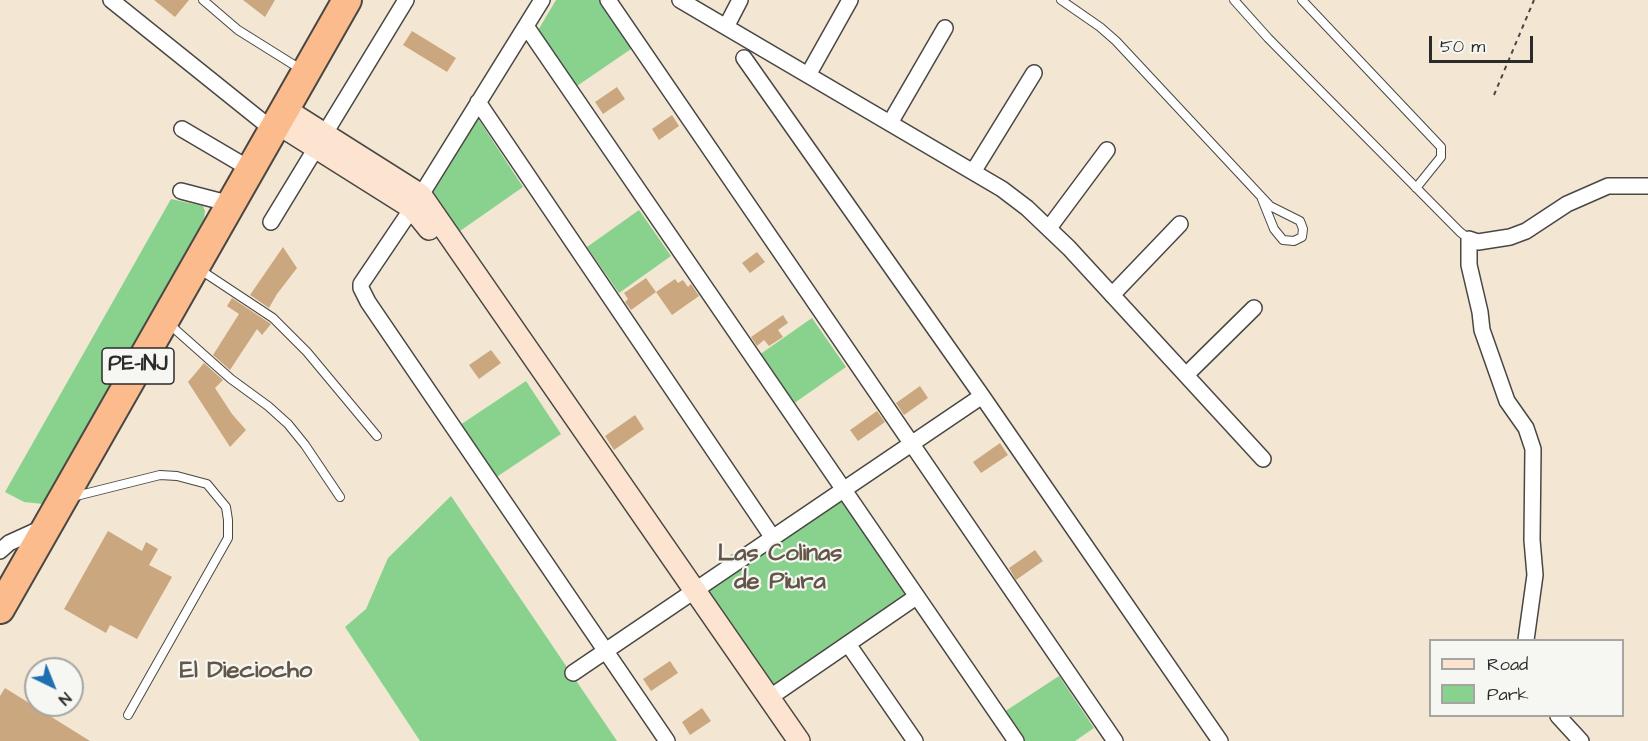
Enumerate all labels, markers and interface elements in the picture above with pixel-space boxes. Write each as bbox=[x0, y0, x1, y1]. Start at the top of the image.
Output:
scale bar bbox=[1432, 24, 1536, 62]
text: 50 m bbox=[1440, 34, 1485, 59]
road number: PE-1NJ bbox=[102, 348, 174, 384]
district label: Las Colinas de Piura bbox=[718, 541, 842, 597]
legend bbox=[1429, 639, 1624, 717]
text: Road bbox=[1487, 652, 1528, 677]
north arrow bbox=[24, 657, 84, 717]
district label: El Dieciocho bbox=[180, 658, 312, 686]
text: Park bbox=[1487, 682, 1529, 707]
text: N bbox=[54, 687, 76, 710]

